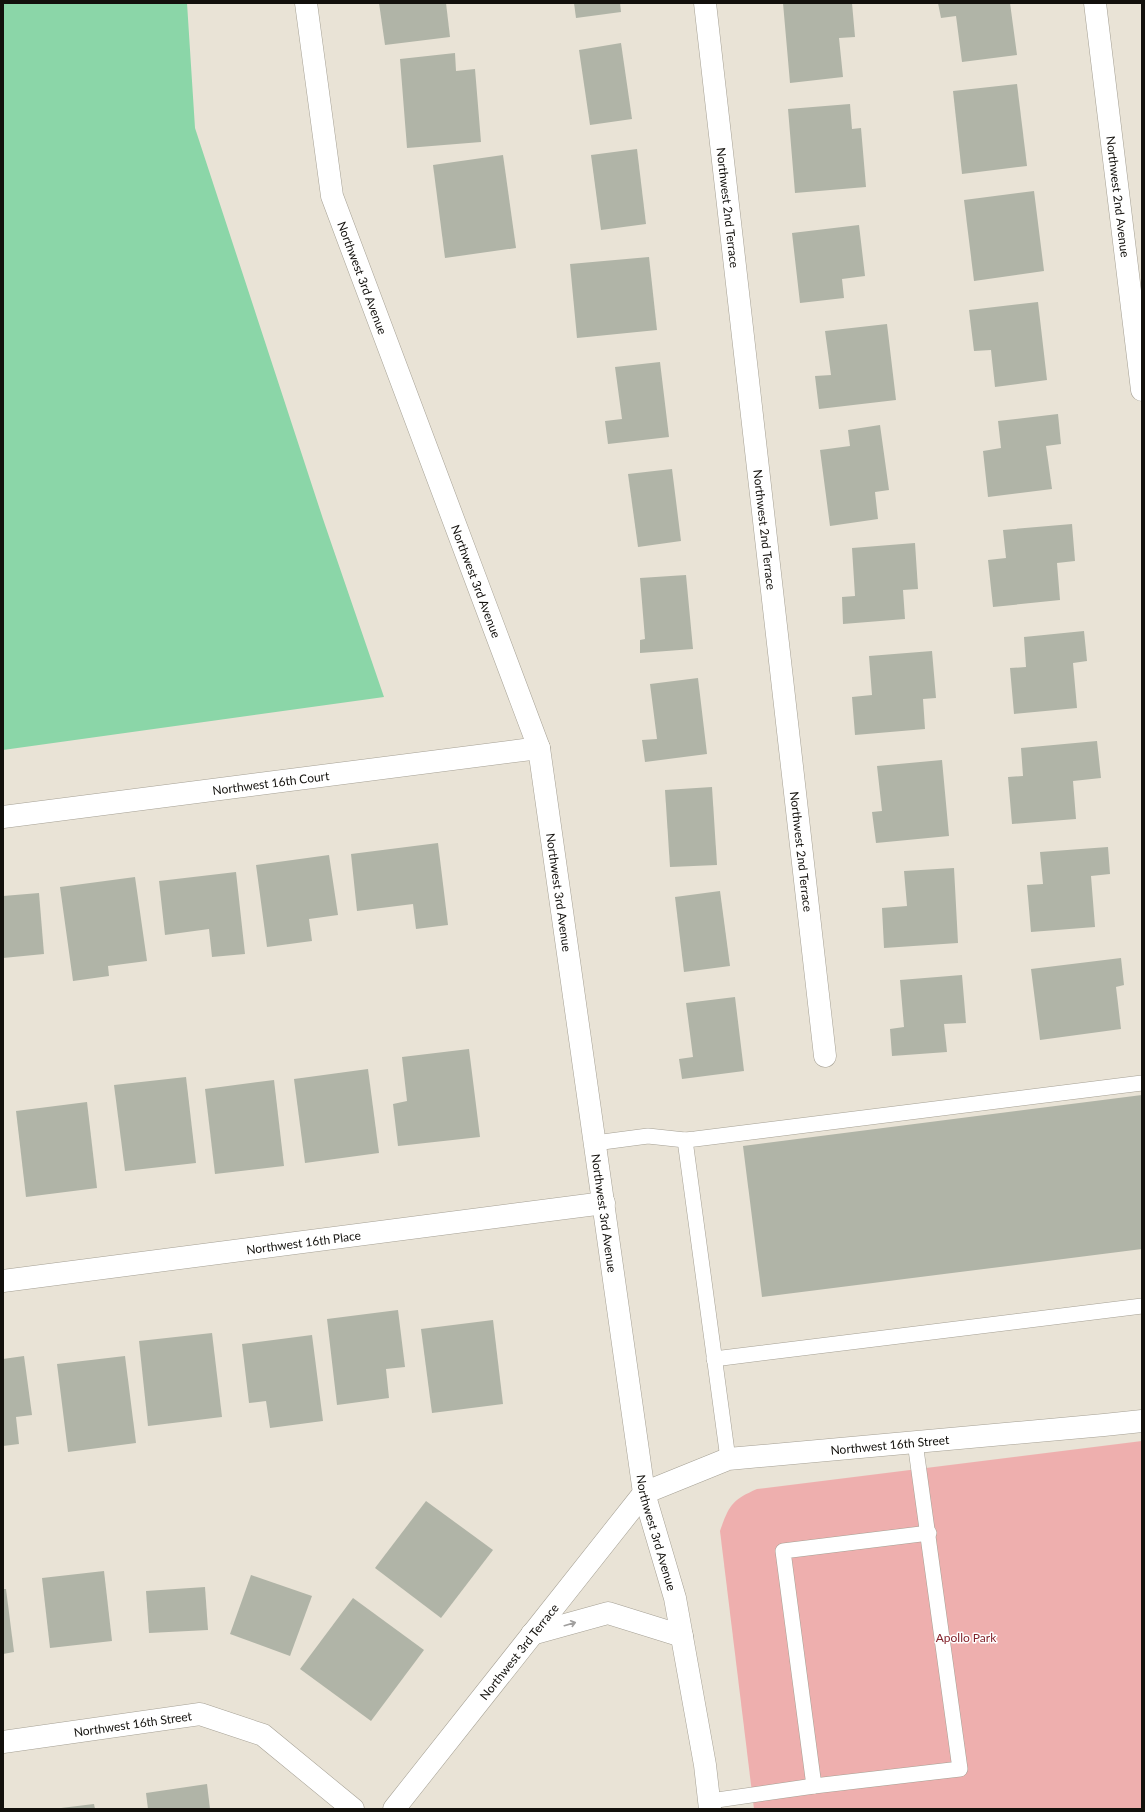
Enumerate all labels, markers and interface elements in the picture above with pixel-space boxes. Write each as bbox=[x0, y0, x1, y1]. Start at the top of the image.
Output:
street label: Northwest 2nd Avenue bbox=[1104, 135, 1133, 258]
street label: Northwest 2nd Terrace bbox=[714, 147, 743, 269]
street label: Northwest 3rd Avenue bbox=[335, 219, 391, 336]
street label: Northwest 2nd Terrace bbox=[751, 469, 779, 591]
street label: Northwest 3rd Avenue bbox=[448, 522, 504, 640]
street label: Northwest 16th Court bbox=[212, 767, 331, 797]
street label: Northwest 2nd Terrace bbox=[787, 790, 816, 913]
street label: Northwest 3rd Avenue bbox=[544, 832, 575, 953]
street label: Northwest 3rd Avenue bbox=[589, 1153, 620, 1273]
street label: Northwest 16th Place bbox=[245, 1227, 362, 1257]
street label: Northwest 16th Street bbox=[830, 1431, 950, 1457]
street label: Northwest 3rd Avenue bbox=[634, 1474, 680, 1592]
street label: Northwest 3rd Terrace bbox=[476, 1600, 561, 1703]
one-way arrow bbox=[563, 1620, 576, 1627]
park label: Apollo Park bbox=[936, 1630, 997, 1645]
street label: Northwest 16th Street bbox=[73, 1708, 193, 1739]

